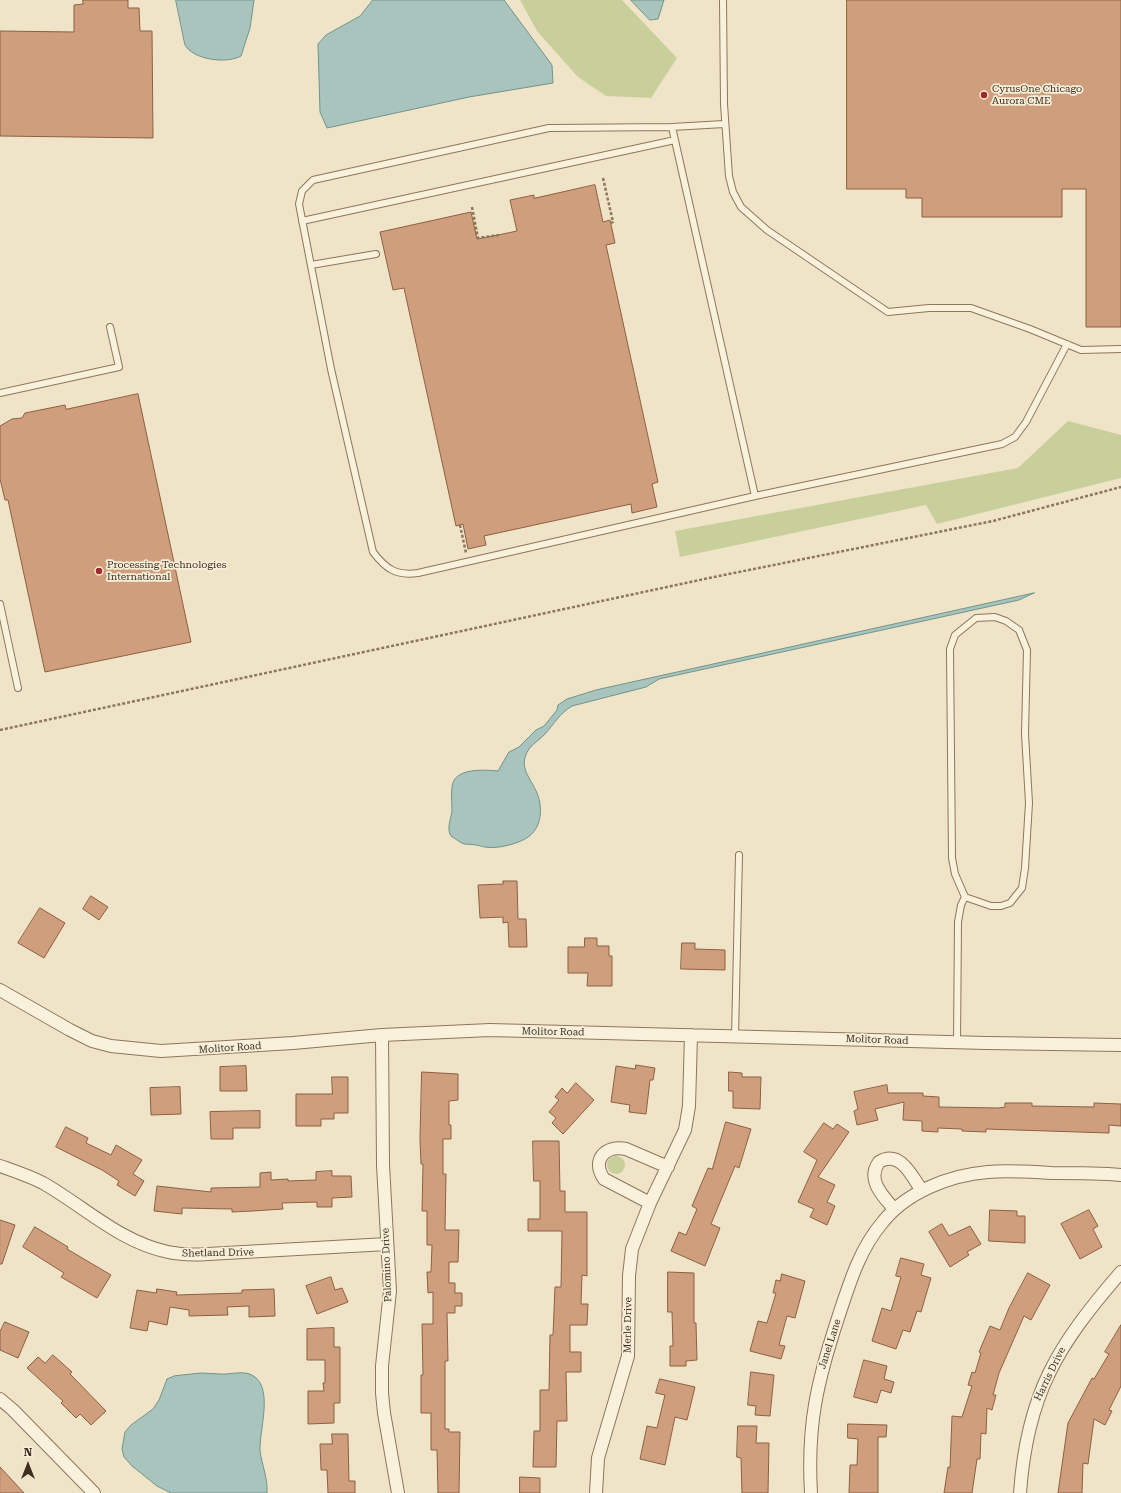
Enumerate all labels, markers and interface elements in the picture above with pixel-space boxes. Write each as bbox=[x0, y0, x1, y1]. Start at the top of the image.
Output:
place label: CyrusOne Chicago Aurora CME bbox=[992, 83, 1082, 106]
marker: CyrusOne Chicago Aurora CME bbox=[979, 90, 989, 100]
place label: Processing Technologies International bbox=[107, 559, 226, 582]
marker: Processing Technologies International bbox=[94, 566, 104, 576]
street label: Molitor Road bbox=[521, 1025, 585, 1039]
street label: Molitor Road bbox=[845, 1033, 909, 1047]
street label: Molitor Road bbox=[198, 1040, 262, 1056]
street label: Palomino Drive bbox=[380, 1228, 394, 1302]
street label: Shetland Drive bbox=[182, 1246, 254, 1260]
street label: Merle Drive bbox=[622, 1297, 634, 1353]
street label: Janel Lane bbox=[816, 1317, 844, 1371]
street label: Harris Drive bbox=[1032, 1345, 1068, 1403]
north arrow bbox=[8, 1445, 48, 1485]
text: N bbox=[24, 1446, 32, 1459]

